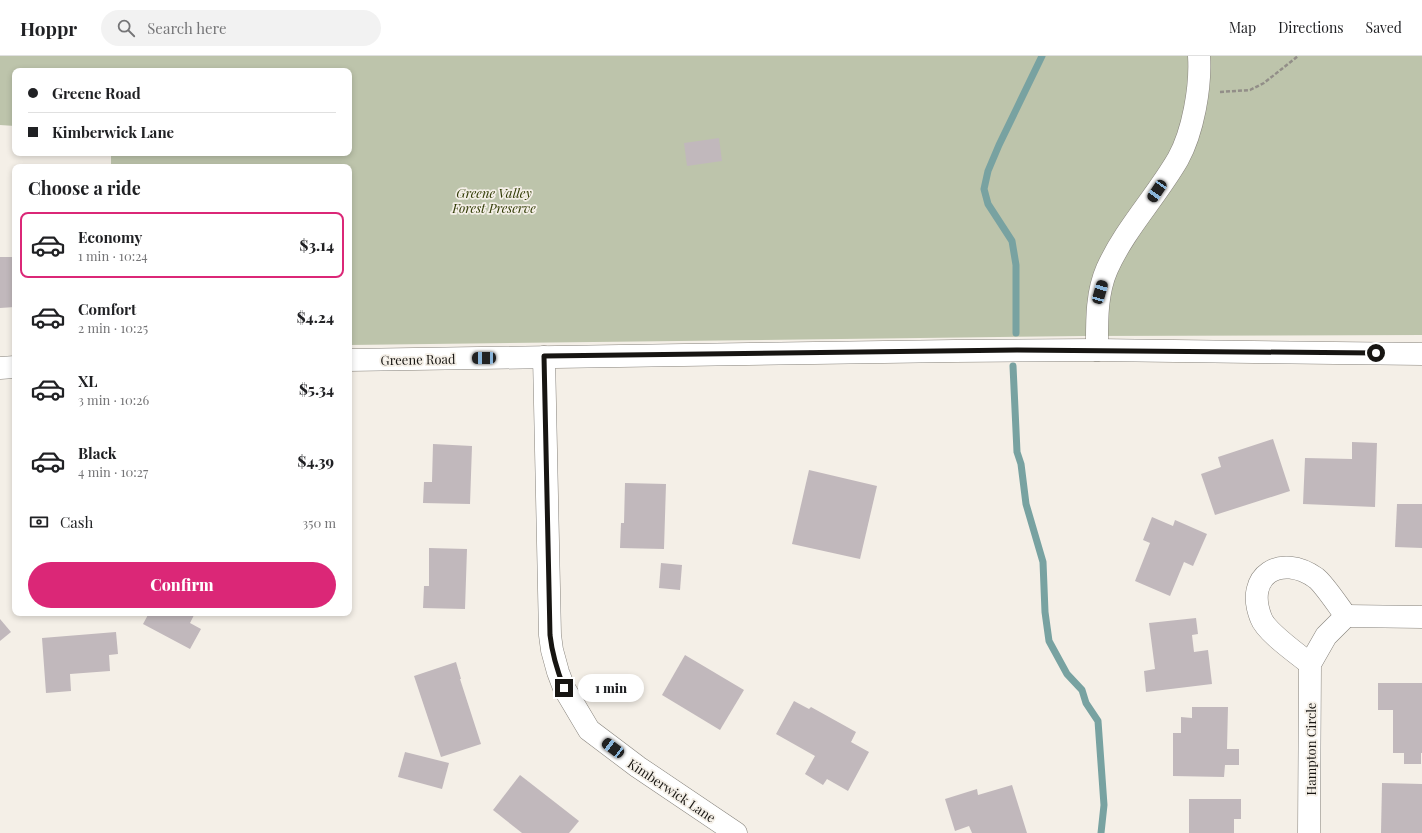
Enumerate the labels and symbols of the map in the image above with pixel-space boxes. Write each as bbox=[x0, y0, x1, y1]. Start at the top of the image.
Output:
car bbox=[1145, 178, 1169, 204]
park label: Greene Valley Forest Preserve bbox=[451, 184, 536, 216]
car bbox=[1091, 279, 1109, 305]
route start bbox=[1367, 344, 1385, 362]
street label: Greene Road bbox=[380, 350, 456, 368]
car bbox=[472, 352, 496, 364]
callout: 1 min bbox=[578, 674, 644, 702]
route end bbox=[555, 679, 573, 697]
street label: Hampton Circle bbox=[1302, 702, 1319, 795]
car bbox=[600, 736, 626, 760]
street label: Kimberwick Lane bbox=[625, 754, 720, 826]

